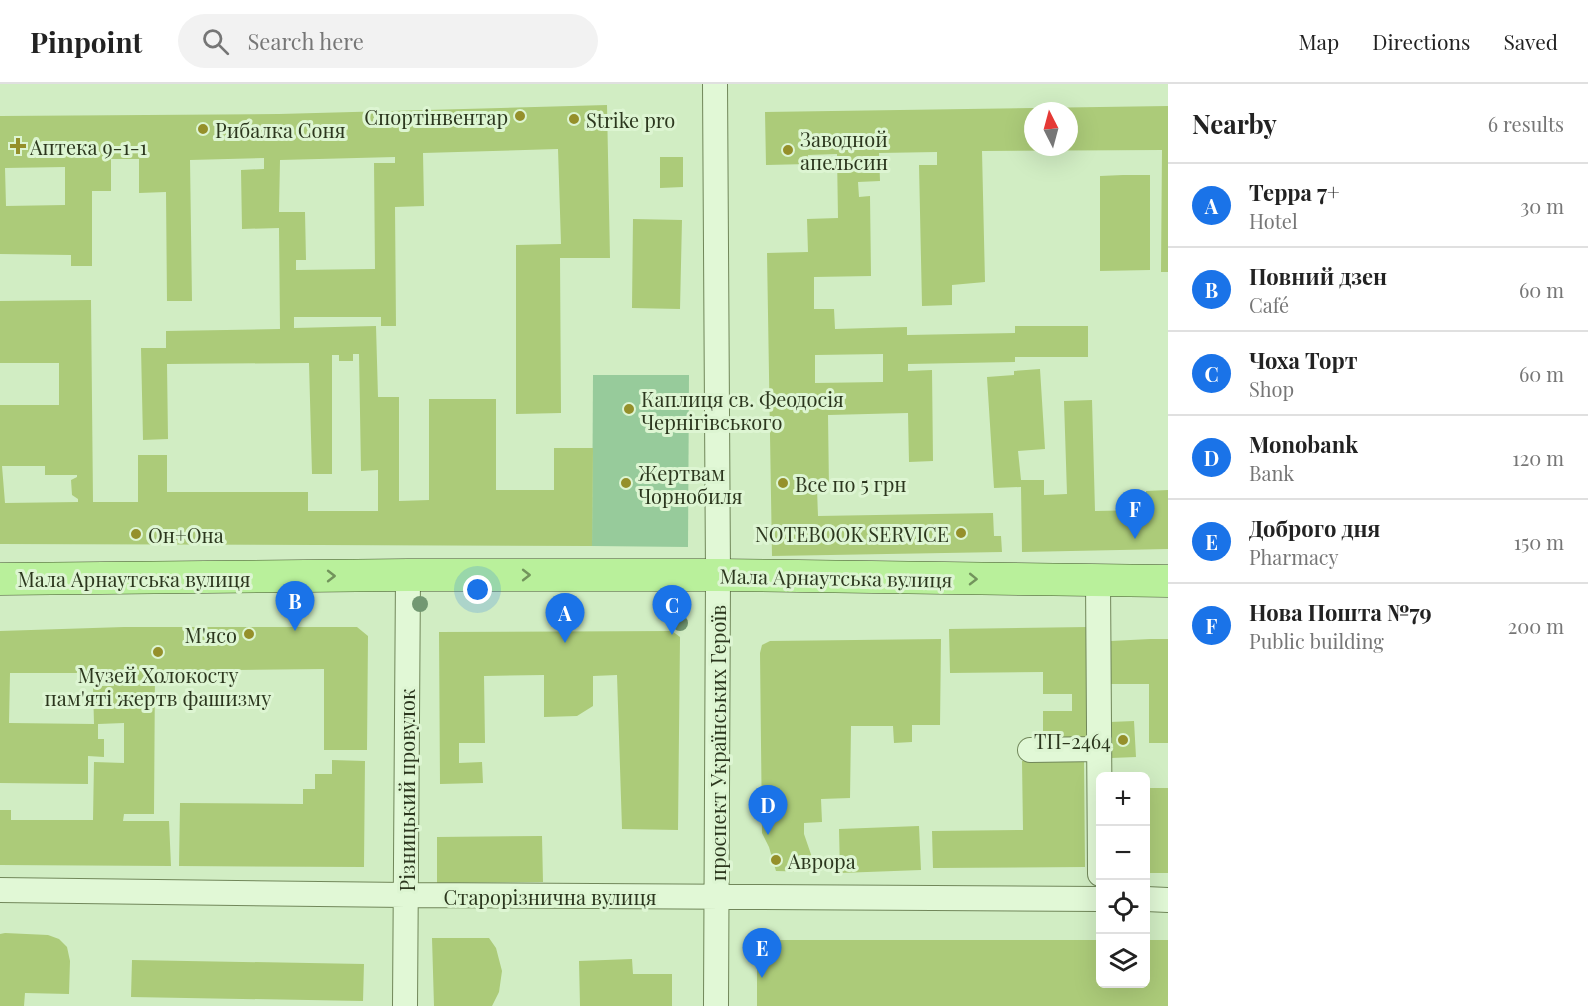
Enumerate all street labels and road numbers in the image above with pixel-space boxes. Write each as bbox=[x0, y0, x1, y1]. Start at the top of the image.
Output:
street label: Мала Арнаутська вулиця bbox=[719, 561, 953, 593]
street label: Мала Арнаутська вулиця bbox=[18, 565, 251, 592]
street label: проспект Українських Героїв bbox=[704, 605, 731, 881]
street label: Різницький провулок bbox=[393, 688, 420, 891]
street label: Старорізнична вулиця bbox=[444, 883, 657, 910]

